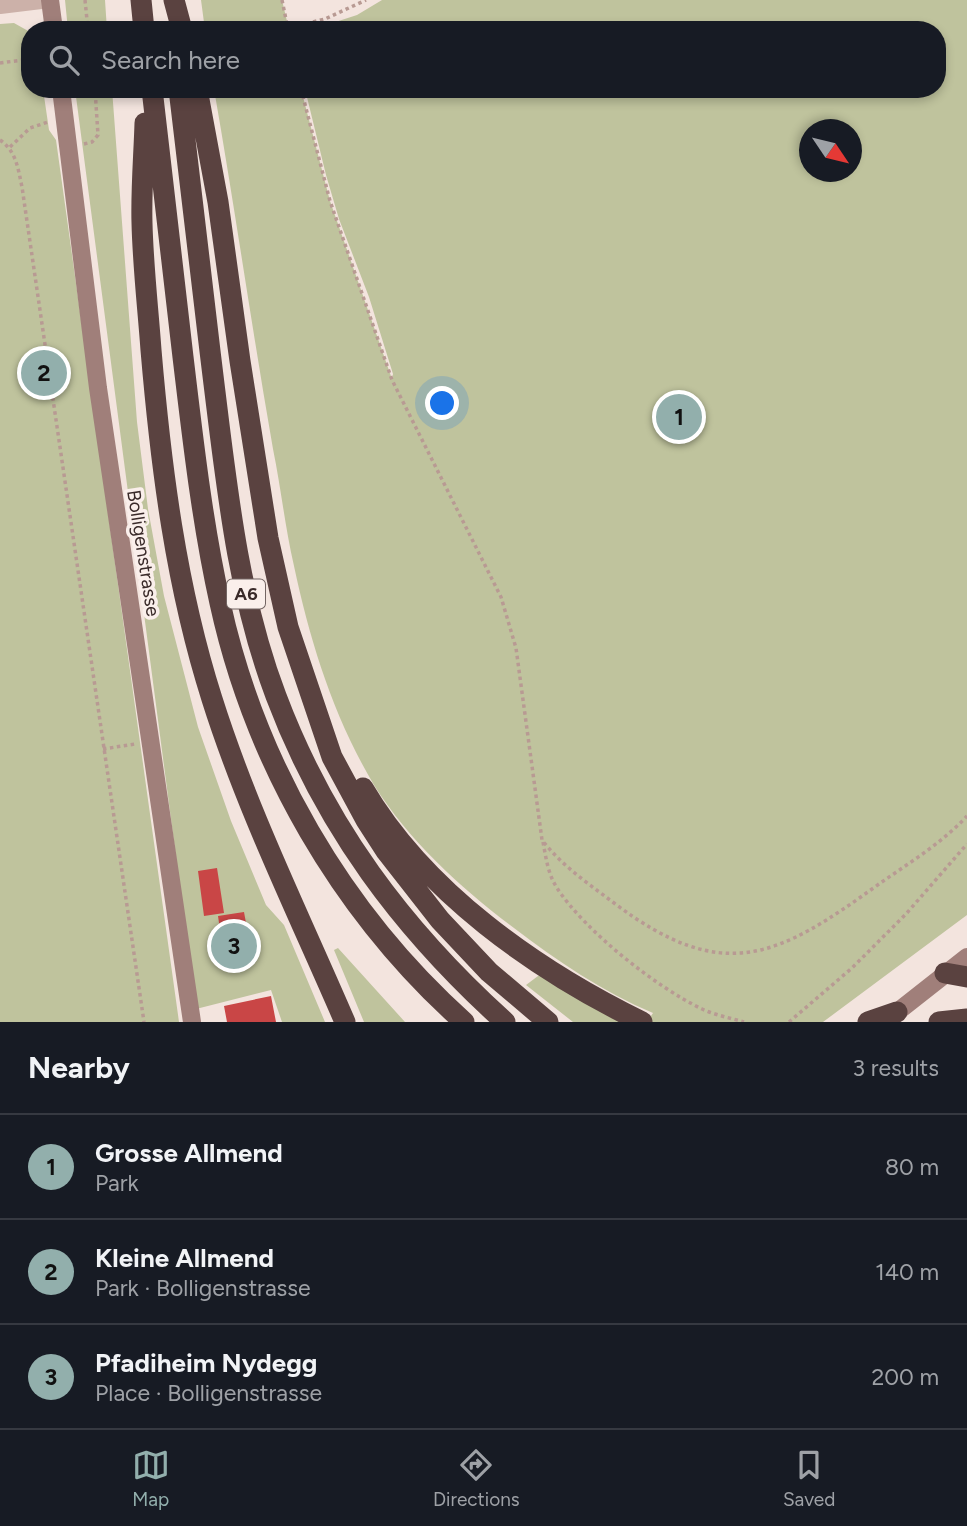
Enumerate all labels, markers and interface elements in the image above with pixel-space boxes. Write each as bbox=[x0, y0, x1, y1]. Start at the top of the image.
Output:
search box bbox=[21, 21, 946, 98]
icon: search bbox=[45, 41, 83, 79]
text: Search here bbox=[101, 44, 240, 76]
north arrow bbox=[799, 119, 862, 182]
pin: 2 bbox=[21, 347, 67, 399]
your location bbox=[425, 386, 459, 420]
pin: 1 bbox=[656, 391, 702, 443]
street label: Bolligenstrasse bbox=[122, 488, 165, 618]
road number: A6 bbox=[227, 580, 265, 608]
pin: 3 bbox=[211, 920, 257, 972]
text: Nearby bbox=[28, 1049, 130, 1086]
text: 3 results bbox=[852, 1054, 939, 1082]
text: Grosse Allmend bbox=[95, 1137, 283, 1169]
text: 1 bbox=[46, 1153, 56, 1181]
text: 80 m bbox=[885, 1153, 939, 1181]
text: Park bbox=[95, 1169, 139, 1197]
text: Kleine Allmend bbox=[95, 1242, 274, 1274]
text: 2 bbox=[44, 1258, 58, 1286]
text: 140 m bbox=[875, 1258, 939, 1286]
text: Park · Bolligenstrasse bbox=[95, 1274, 311, 1302]
text: Pfadiheim Nydegg bbox=[95, 1347, 317, 1379]
text: 3 bbox=[45, 1363, 57, 1391]
text: 200 m bbox=[871, 1363, 939, 1391]
text: Place · Bolligenstrasse bbox=[95, 1379, 322, 1407]
tab: Map bbox=[132, 1446, 170, 1511]
tab: Directions bbox=[433, 1446, 520, 1511]
tab: Saved bbox=[783, 1446, 835, 1511]

